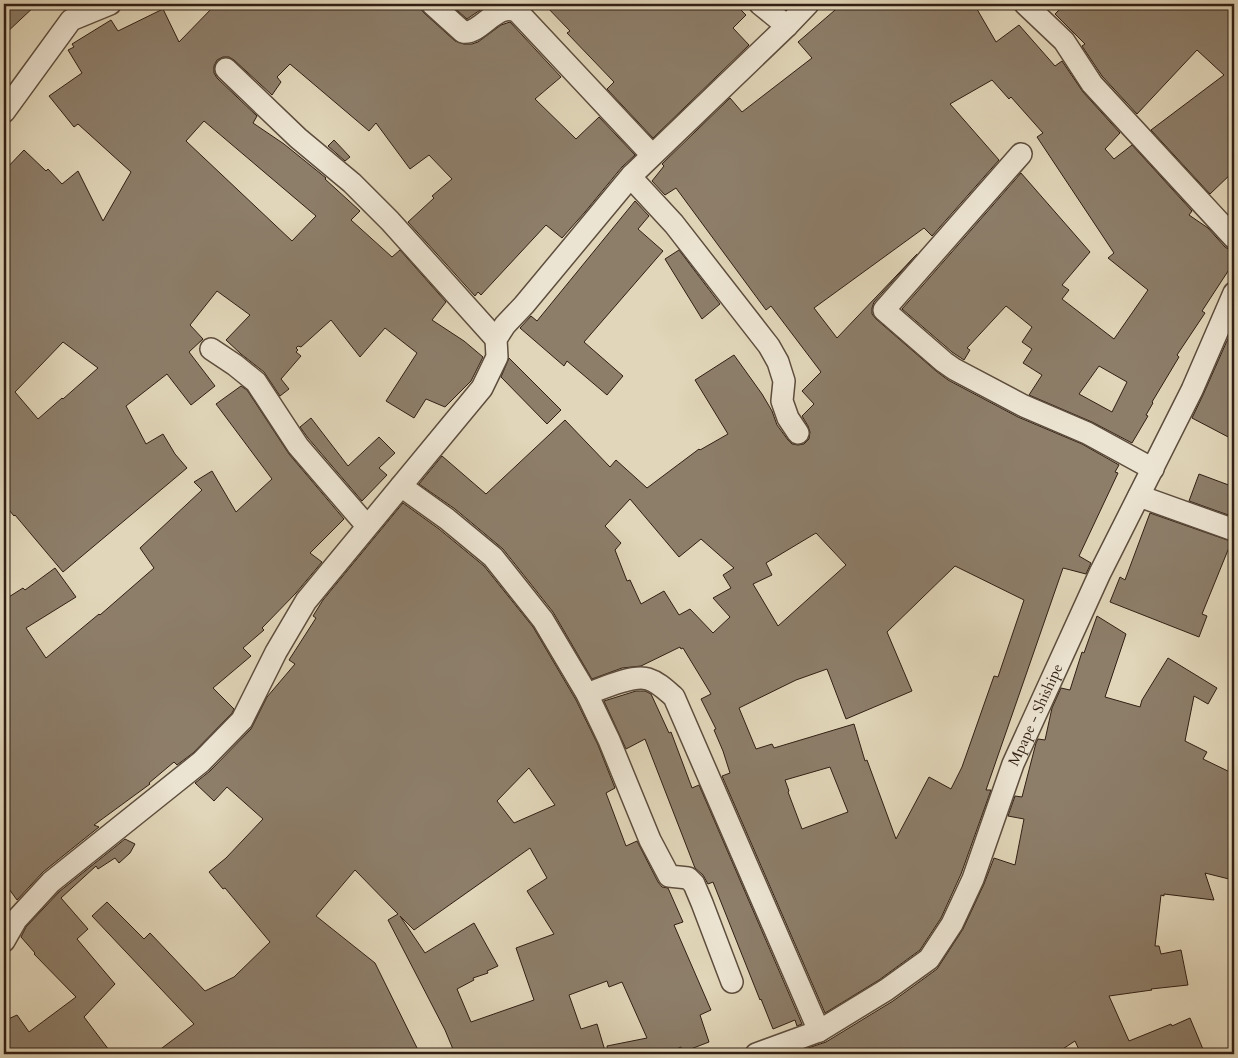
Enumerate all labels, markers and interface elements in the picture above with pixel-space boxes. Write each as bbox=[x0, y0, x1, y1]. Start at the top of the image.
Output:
street label: Mpape - Shishipe bbox=[1003, 660, 1067, 769]

